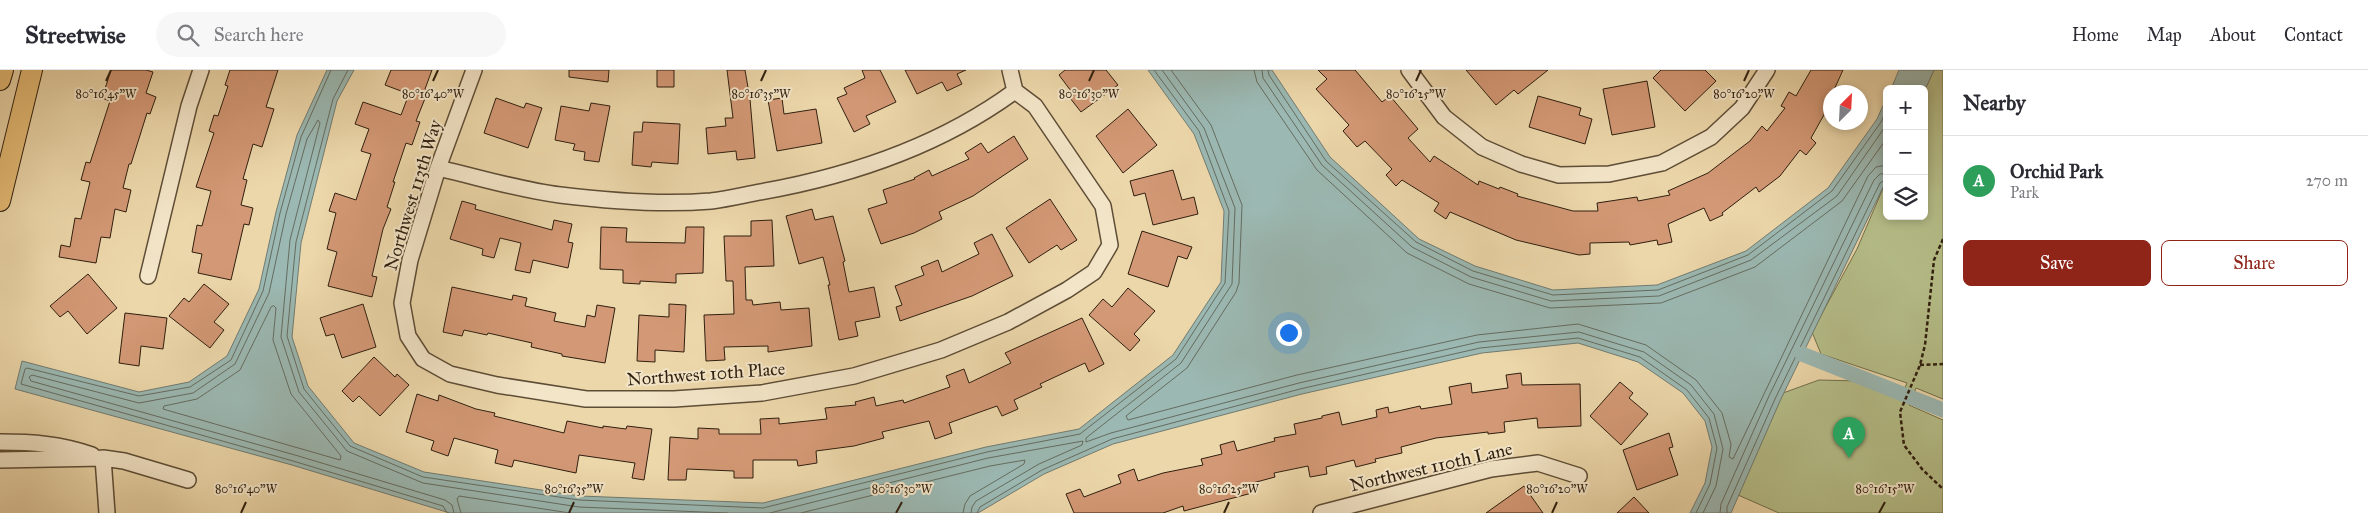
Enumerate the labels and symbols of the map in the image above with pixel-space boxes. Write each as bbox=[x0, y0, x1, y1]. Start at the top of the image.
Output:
north arrow bbox=[1823, 85, 1868, 130]
text: 80°16'45"W bbox=[76, 87, 137, 101]
text: 80°16'40"W bbox=[402, 87, 465, 101]
text: 80°16'35"W bbox=[732, 87, 791, 101]
text: 80°16'30"W bbox=[1059, 87, 1120, 101]
text: 80°16'25"W bbox=[1386, 87, 1447, 101]
text: 80°16'20"W bbox=[1713, 87, 1775, 101]
street label: Northwest 113th Way bbox=[380, 116, 447, 273]
your location bbox=[1276, 320, 1302, 346]
street label: Northwest 10th Place bbox=[626, 357, 786, 391]
pin: A bbox=[1833, 417, 1865, 458]
street label: Northwest 110th Lane bbox=[1348, 438, 1514, 496]
text: 80°16'40"W bbox=[215, 482, 278, 496]
text: 80°16'35"W bbox=[545, 482, 604, 496]
text: 80°16'30"W bbox=[872, 482, 933, 496]
text: 80°16'25"W bbox=[1199, 482, 1260, 496]
text: 80°16'20"W bbox=[1526, 482, 1588, 496]
text: 80°16'15"W bbox=[1856, 482, 1915, 496]

